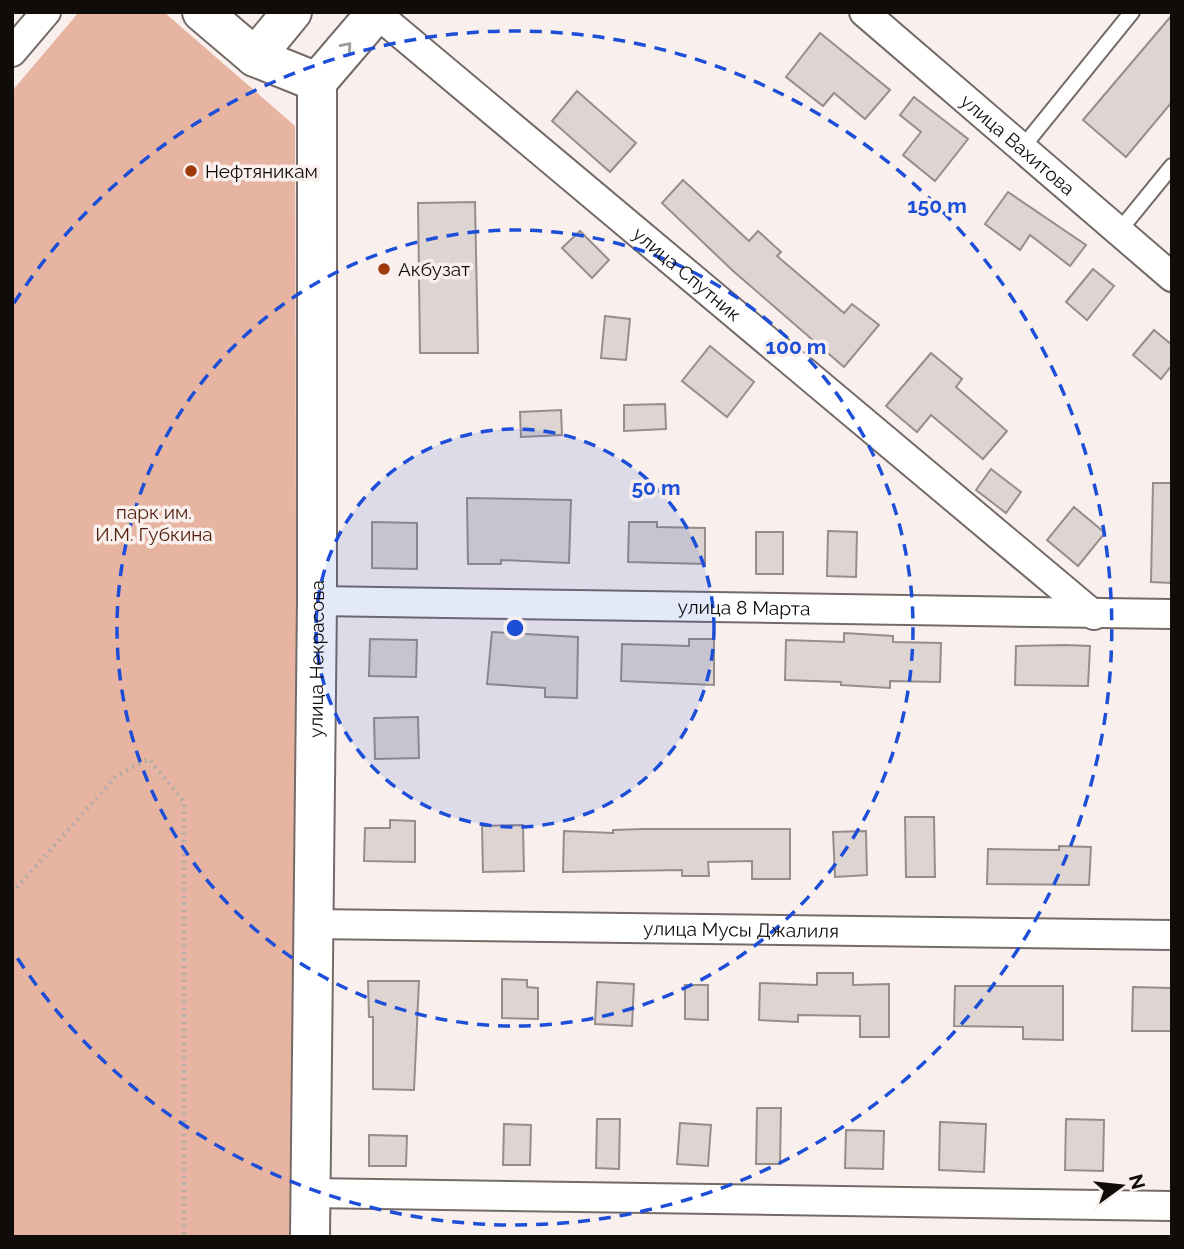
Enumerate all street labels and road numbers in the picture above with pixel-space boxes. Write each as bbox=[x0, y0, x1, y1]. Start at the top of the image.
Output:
street label: улица Вахитова bbox=[956, 89, 1079, 200]
street label: улица Спутник bbox=[629, 222, 746, 325]
street label: улица Некрасова bbox=[304, 580, 328, 738]
street label: улица 8 Марта bbox=[677, 595, 811, 620]
street label: улица Мусы Джалиля bbox=[643, 917, 839, 942]

